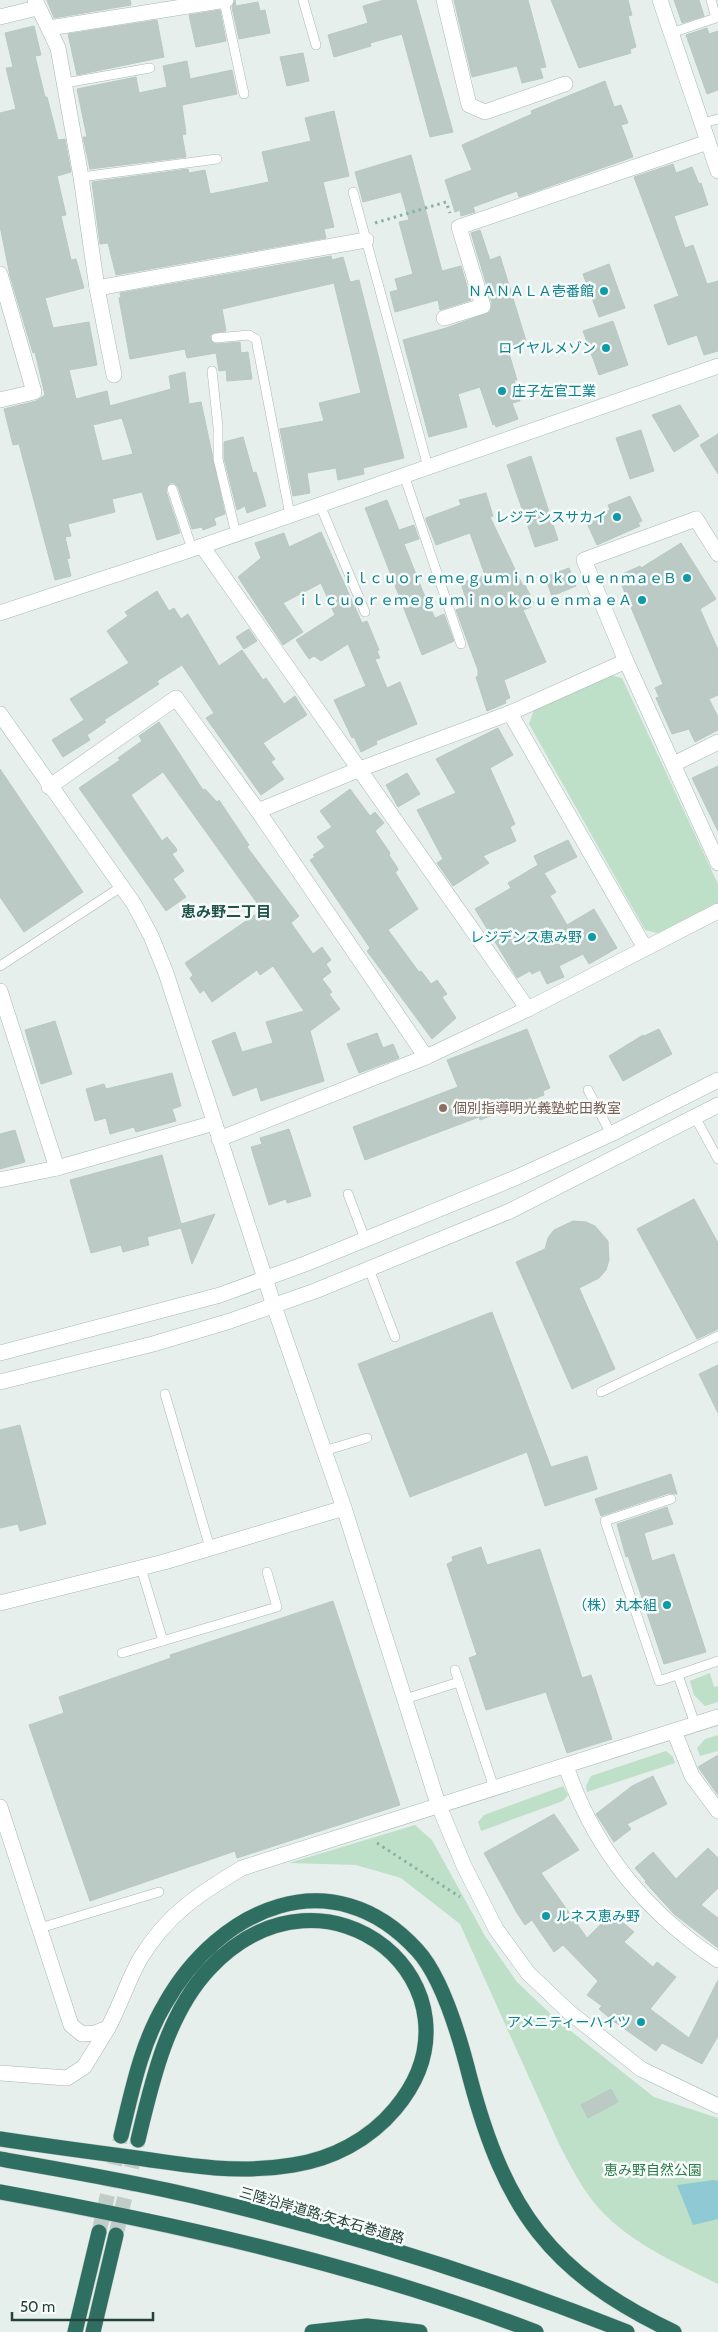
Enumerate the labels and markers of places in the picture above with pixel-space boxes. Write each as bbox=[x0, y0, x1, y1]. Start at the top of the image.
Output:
place label: ＮＡＮＡＬＡ壱番館 bbox=[468, 282, 594, 300]
marker: ＮＡＮＡＬＡ壱番館 bbox=[598, 285, 610, 297]
place label: ロイヤルメゾン bbox=[498, 339, 596, 357]
marker: ロイヤルメゾン bbox=[600, 342, 612, 354]
place label: 庄子左官工業 bbox=[512, 382, 596, 400]
marker: 庄子左官工業 bbox=[496, 385, 508, 397]
place label: レジデンスサカイ bbox=[495, 508, 607, 526]
marker: レジデンスサカイ bbox=[611, 511, 623, 523]
place label: ｉｌｃｕｏｒｅｍｅｇｕｍｉｎｏｋｏｕｅｎｍａｅＢ bbox=[341, 569, 677, 587]
marker: ｉｌｃｕｏｒｅｍｅｇｕｍｉｎｏｋｏｕｅｎｍａｅＢ bbox=[681, 572, 693, 584]
place label: ｉｌｃｕｏｒｅｍｅｇｕｍｉｎｏｋｏｕｅｎｍａｅＡ bbox=[296, 591, 632, 609]
marker: ｉｌｃｕｏｒｅｍｅｇｕｍｉｎｏｋｏｕｅｎｍａｅＡ bbox=[636, 594, 648, 606]
place label: レジデンス恵み野 bbox=[470, 928, 582, 946]
marker: レジデンス恵み野 bbox=[586, 931, 598, 943]
place label: 個別指導明光義塾蛇田教室 bbox=[453, 1099, 621, 1117]
marker: 個別指導明光義塾蛇田教室 bbox=[437, 1102, 449, 1114]
place label: （株）丸本組 bbox=[573, 1596, 657, 1614]
marker: （株）丸本組 bbox=[661, 1599, 673, 1611]
place label: ルネス恵み野 bbox=[556, 1907, 640, 1925]
marker: ルネス恵み野 bbox=[540, 1910, 552, 1922]
place label: アメニティーハイツ bbox=[507, 2013, 631, 2031]
marker: アメニティーハイツ bbox=[635, 2016, 647, 2028]

